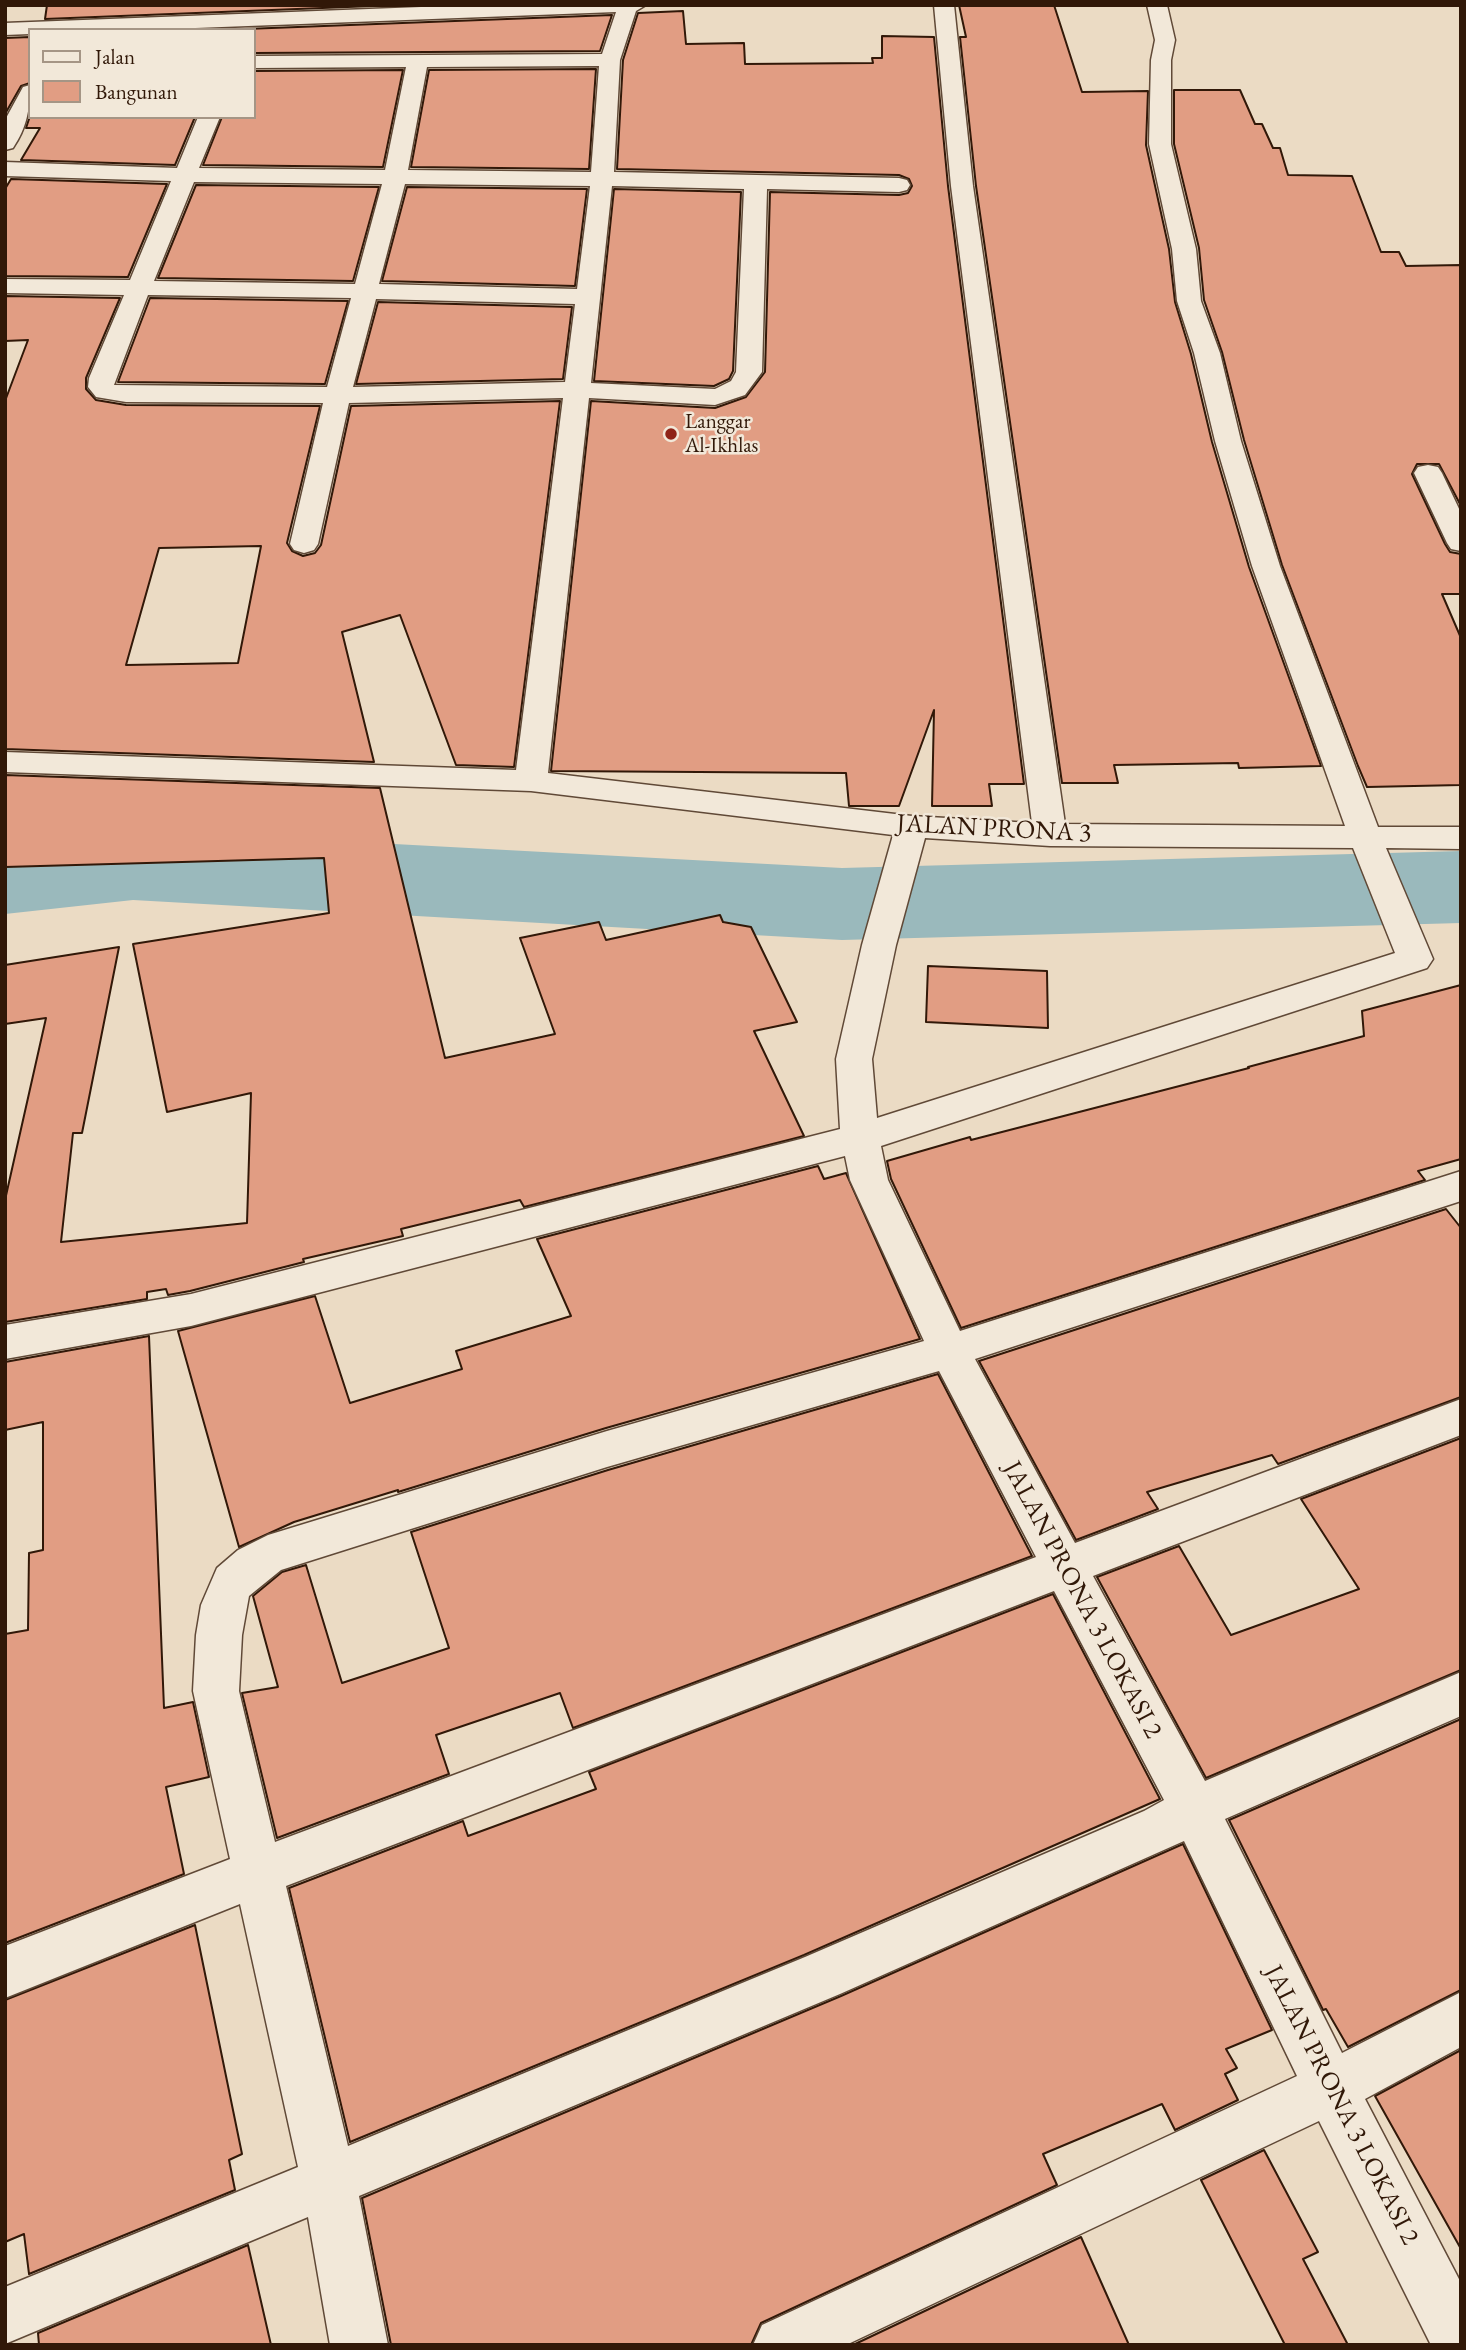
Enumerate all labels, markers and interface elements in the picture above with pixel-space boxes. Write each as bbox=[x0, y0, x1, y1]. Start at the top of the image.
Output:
legend bbox=[28, 28, 256, 119]
text: Jalan bbox=[95, 43, 135, 70]
text: Bangunan bbox=[95, 78, 178, 105]
place label: Langgar Al-Ikhlas bbox=[685, 409, 758, 459]
marker: Langgar Al-Ikhlas bbox=[663, 426, 679, 442]
street label: JALAN PRONA 3 bbox=[896, 808, 1092, 850]
street label: JALAN PRONA 3 LOKASI 2 bbox=[996, 1456, 1168, 1744]
street label: JALAN PRONA 3 LOKASI 2 bbox=[1257, 1960, 1425, 2250]

